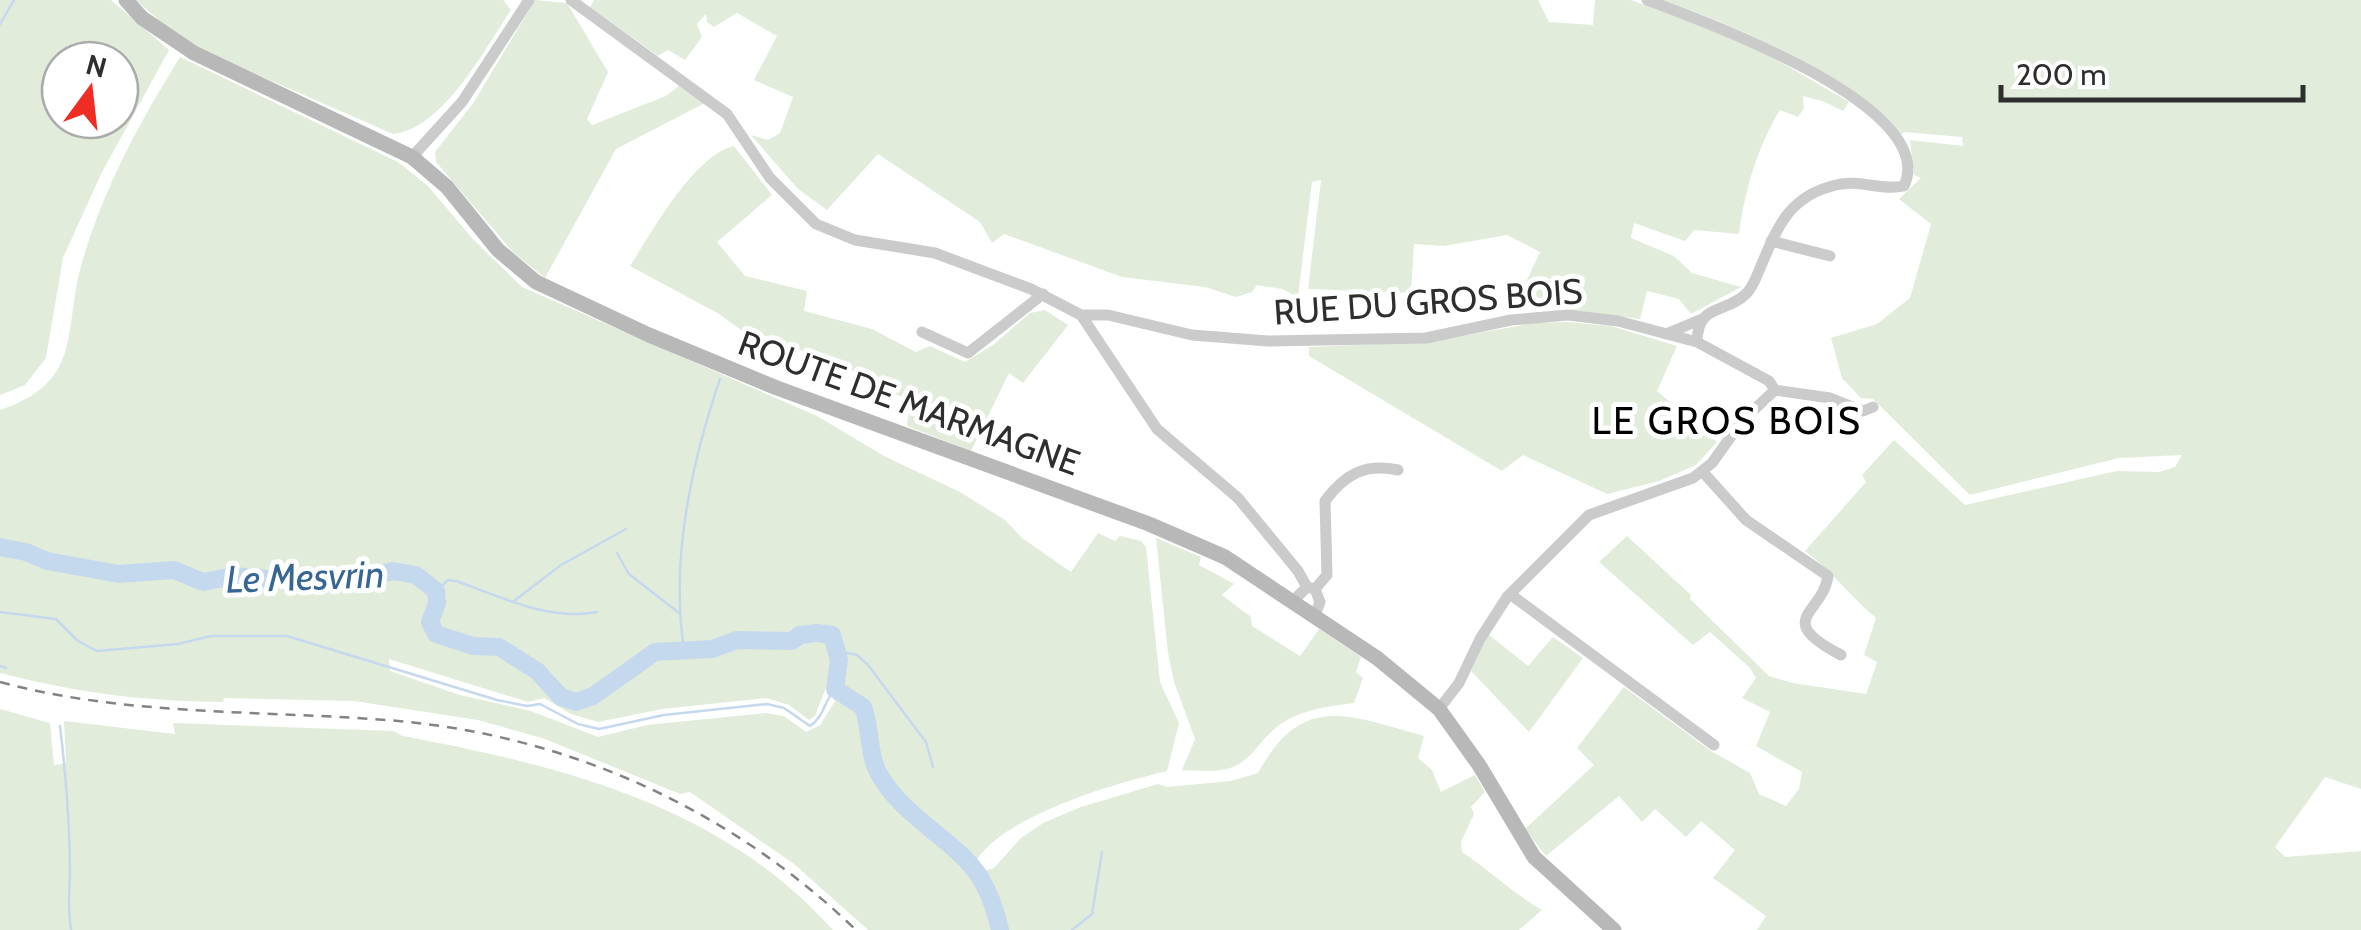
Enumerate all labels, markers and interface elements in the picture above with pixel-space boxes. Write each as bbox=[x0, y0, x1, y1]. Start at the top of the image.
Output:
north arrow bbox=[40, 40, 140, 140]
scale bar bbox=[2001, 40, 2304, 102]
text: N bbox=[83, 47, 110, 85]
text: 200 m bbox=[2016, 56, 2107, 93]
street label: RUE DU GROS BOIS bbox=[1272, 269, 1584, 334]
street label: ROUTE DE MARMAGNE bbox=[733, 321, 1086, 484]
district label: LE GROS BOIS bbox=[1592, 397, 1862, 444]
water label: Le Mesvrin bbox=[225, 550, 385, 603]

